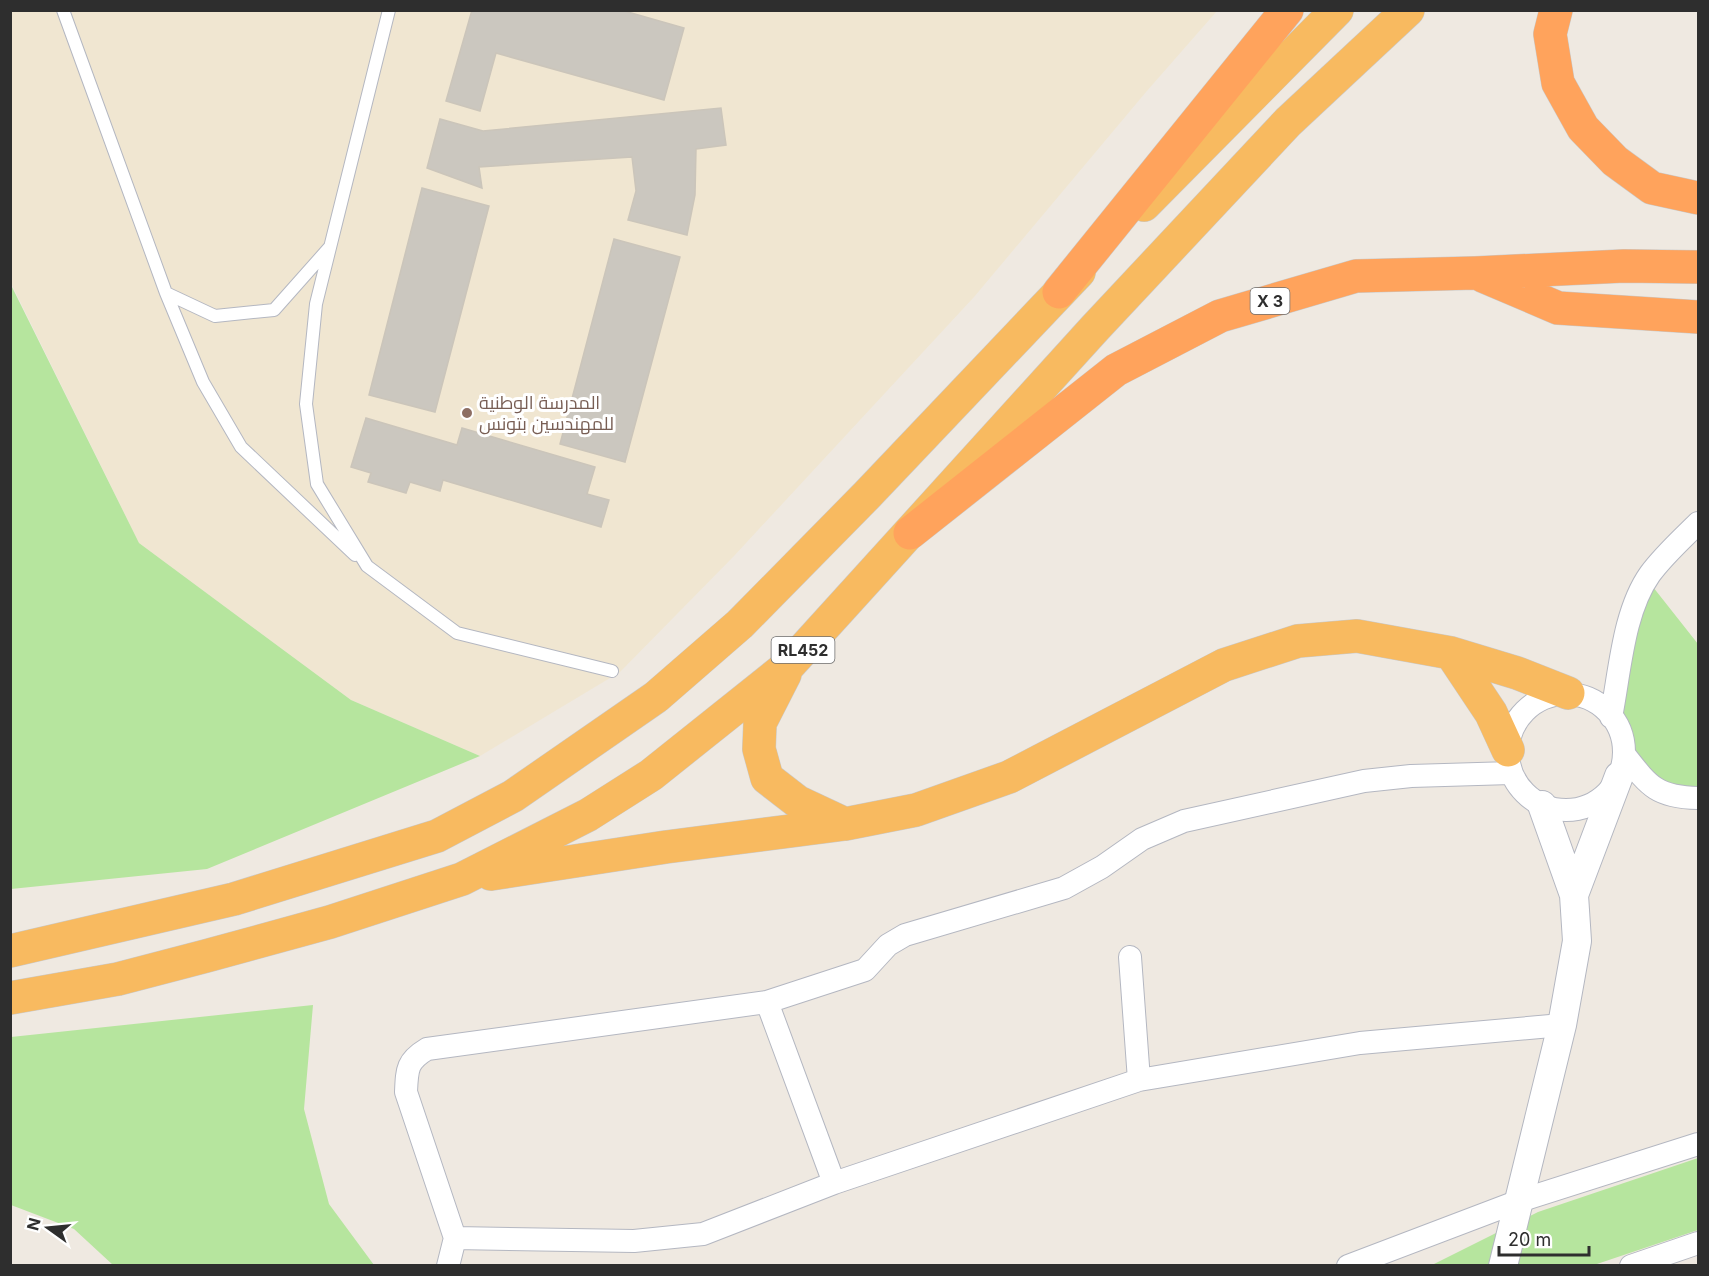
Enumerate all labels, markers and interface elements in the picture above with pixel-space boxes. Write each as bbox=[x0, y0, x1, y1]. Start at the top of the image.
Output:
road number: X 3 bbox=[1250, 288, 1290, 314]
place label: المدرسة الوطنية للمهندسين بتونس bbox=[479, 392, 614, 435]
marker: المدرسة الوطنية للمهندسين بتونس bbox=[460, 406, 474, 420]
road number: RL452 bbox=[772, 637, 834, 663]
north arrow bbox=[18, 1198, 78, 1258]
text: N bbox=[22, 1216, 45, 1233]
scale bar bbox=[1499, 1219, 1589, 1257]
text: 20 m bbox=[1508, 1229, 1551, 1250]

